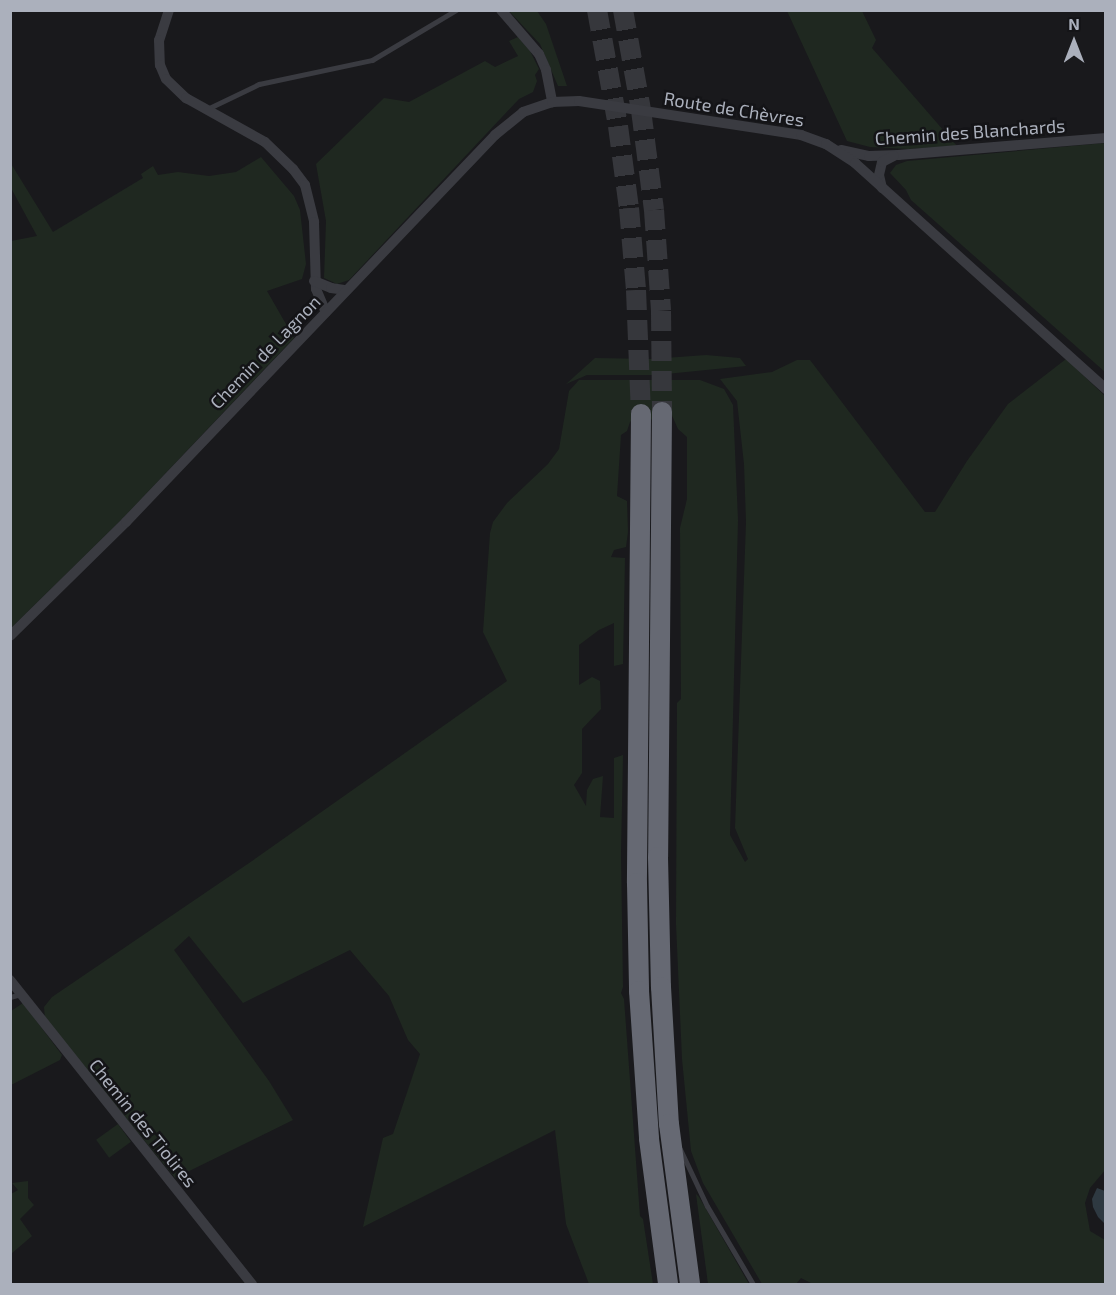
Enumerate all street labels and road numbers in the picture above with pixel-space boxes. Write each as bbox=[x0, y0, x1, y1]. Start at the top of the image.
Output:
street label: Route de Chèvres bbox=[662, 87, 806, 131]
street label: Chemin des Blanchards bbox=[874, 115, 1066, 149]
street label: Chemin de Lagnon bbox=[205, 291, 325, 413]
street label: Chemin des Tiolires bbox=[85, 1054, 201, 1192]

